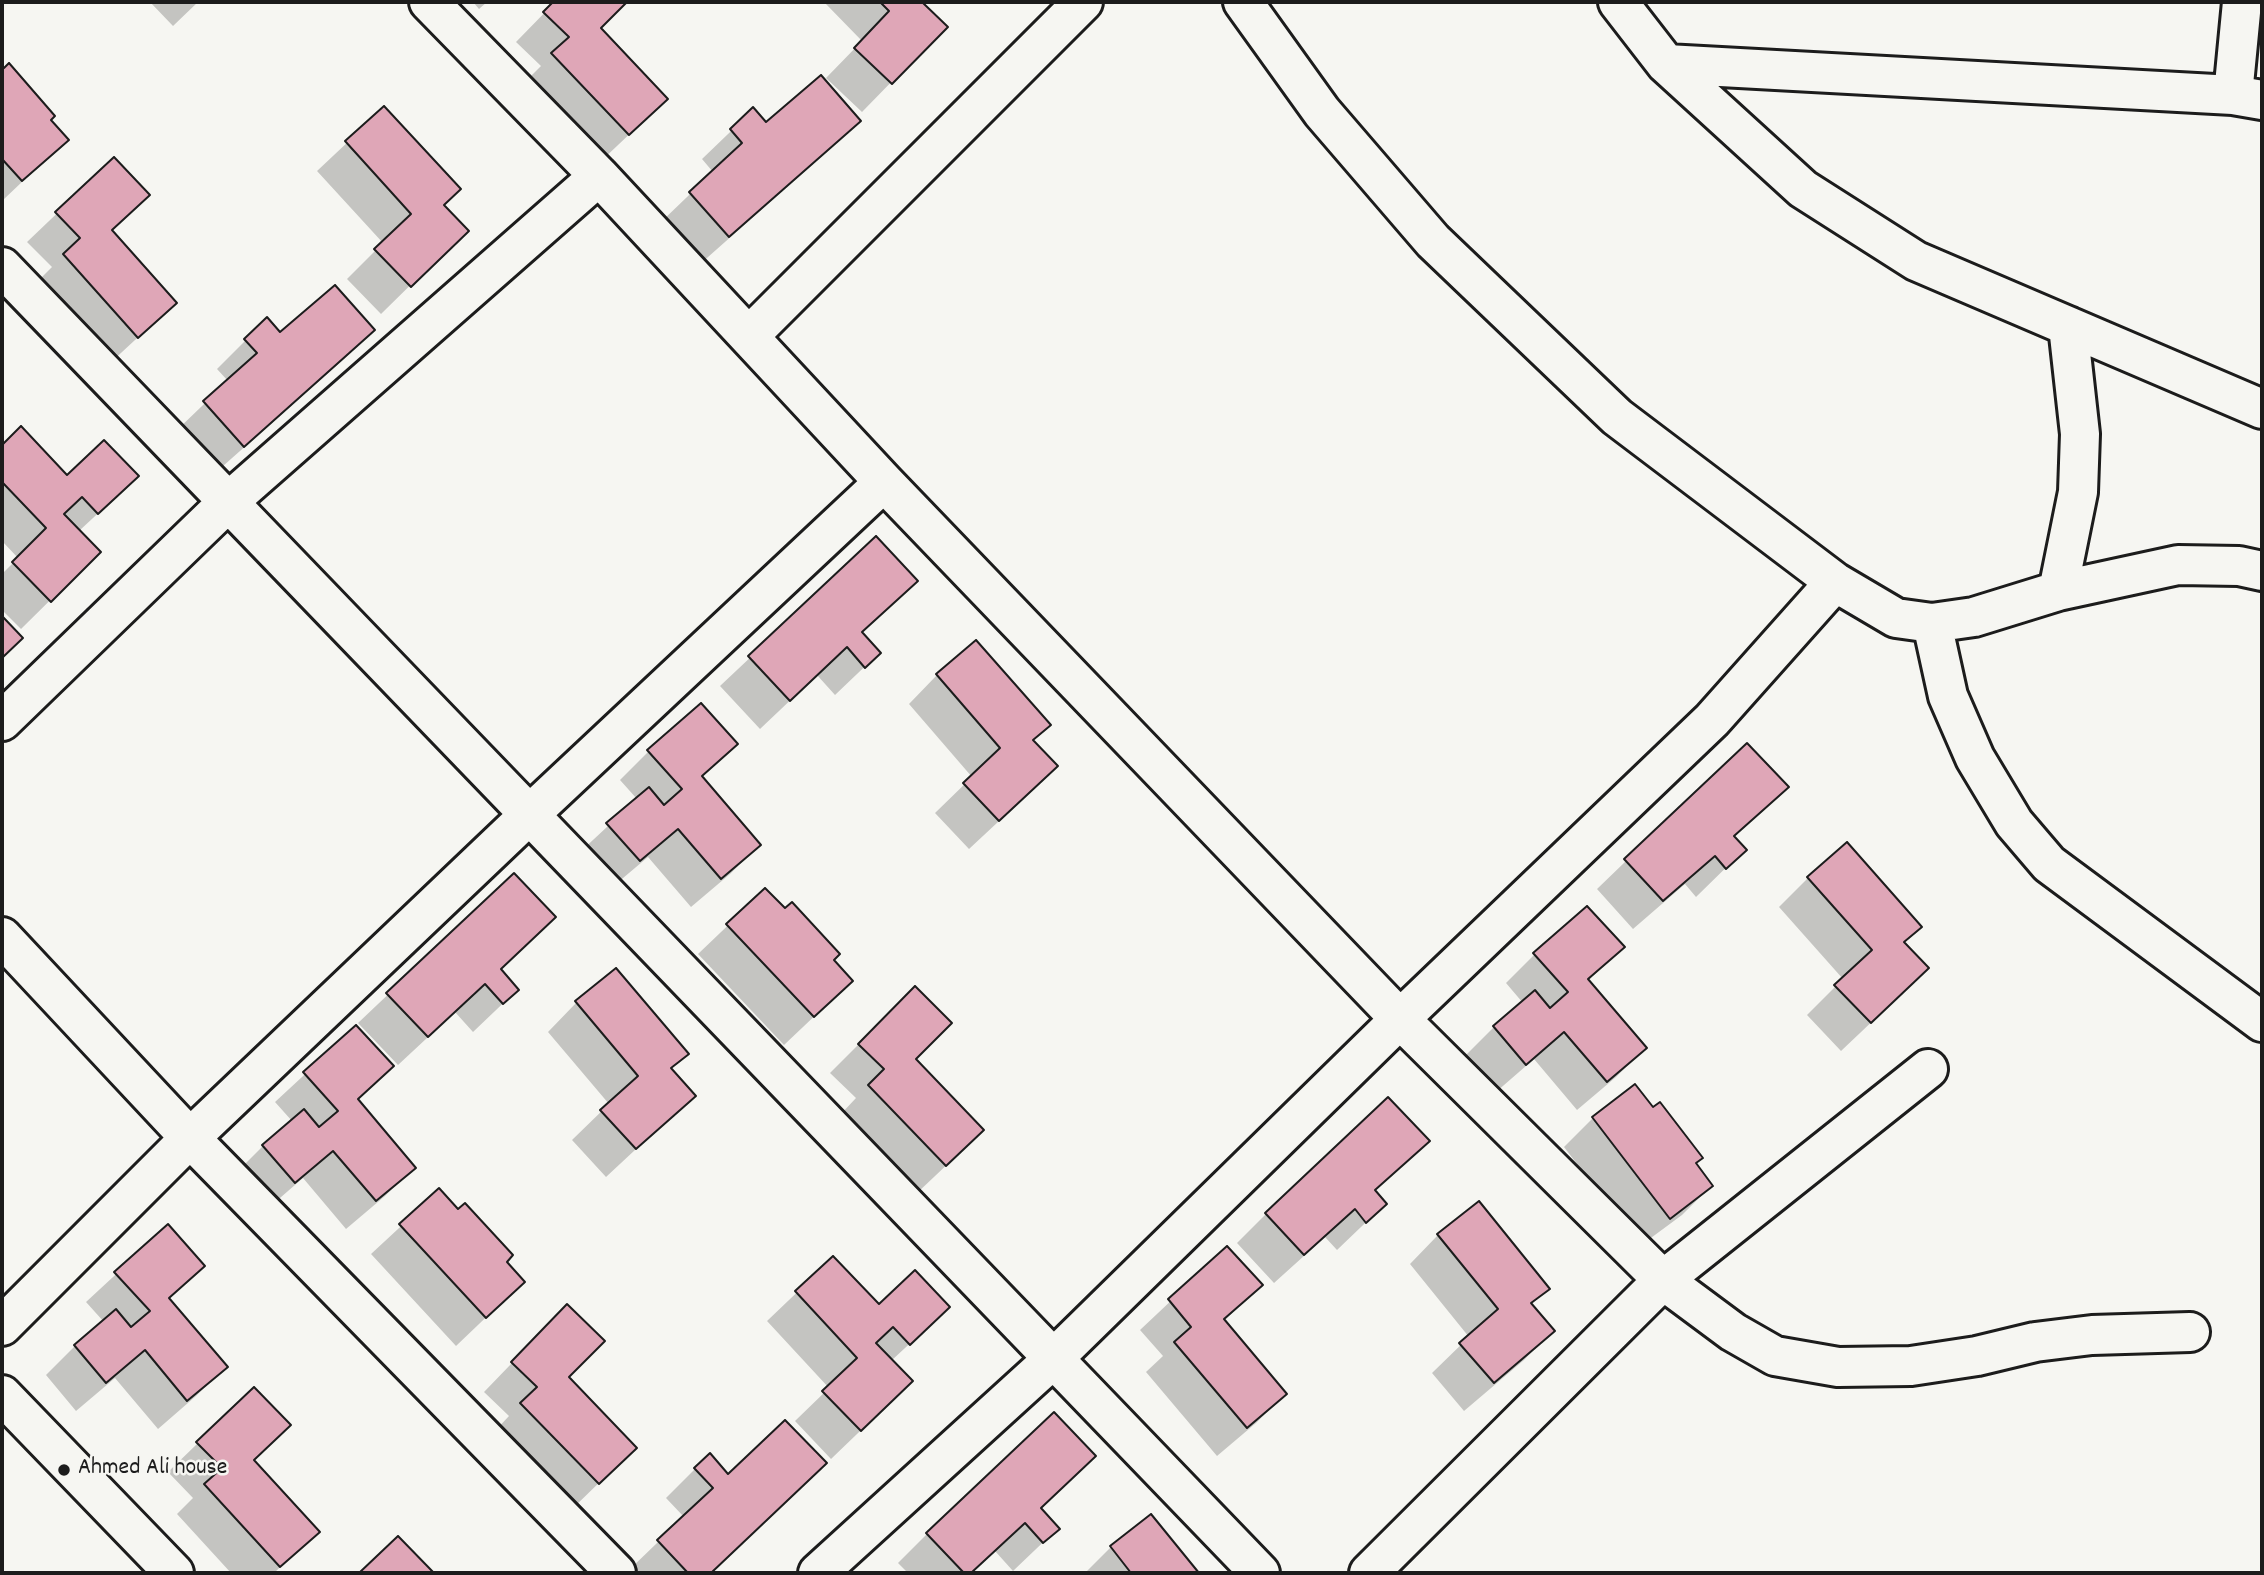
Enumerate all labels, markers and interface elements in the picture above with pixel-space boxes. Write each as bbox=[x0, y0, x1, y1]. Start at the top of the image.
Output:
place label: Ahmed Ali house bbox=[78, 1456, 227, 1484]
marker: Ahmed Ali house bbox=[56, 1462, 72, 1478]

